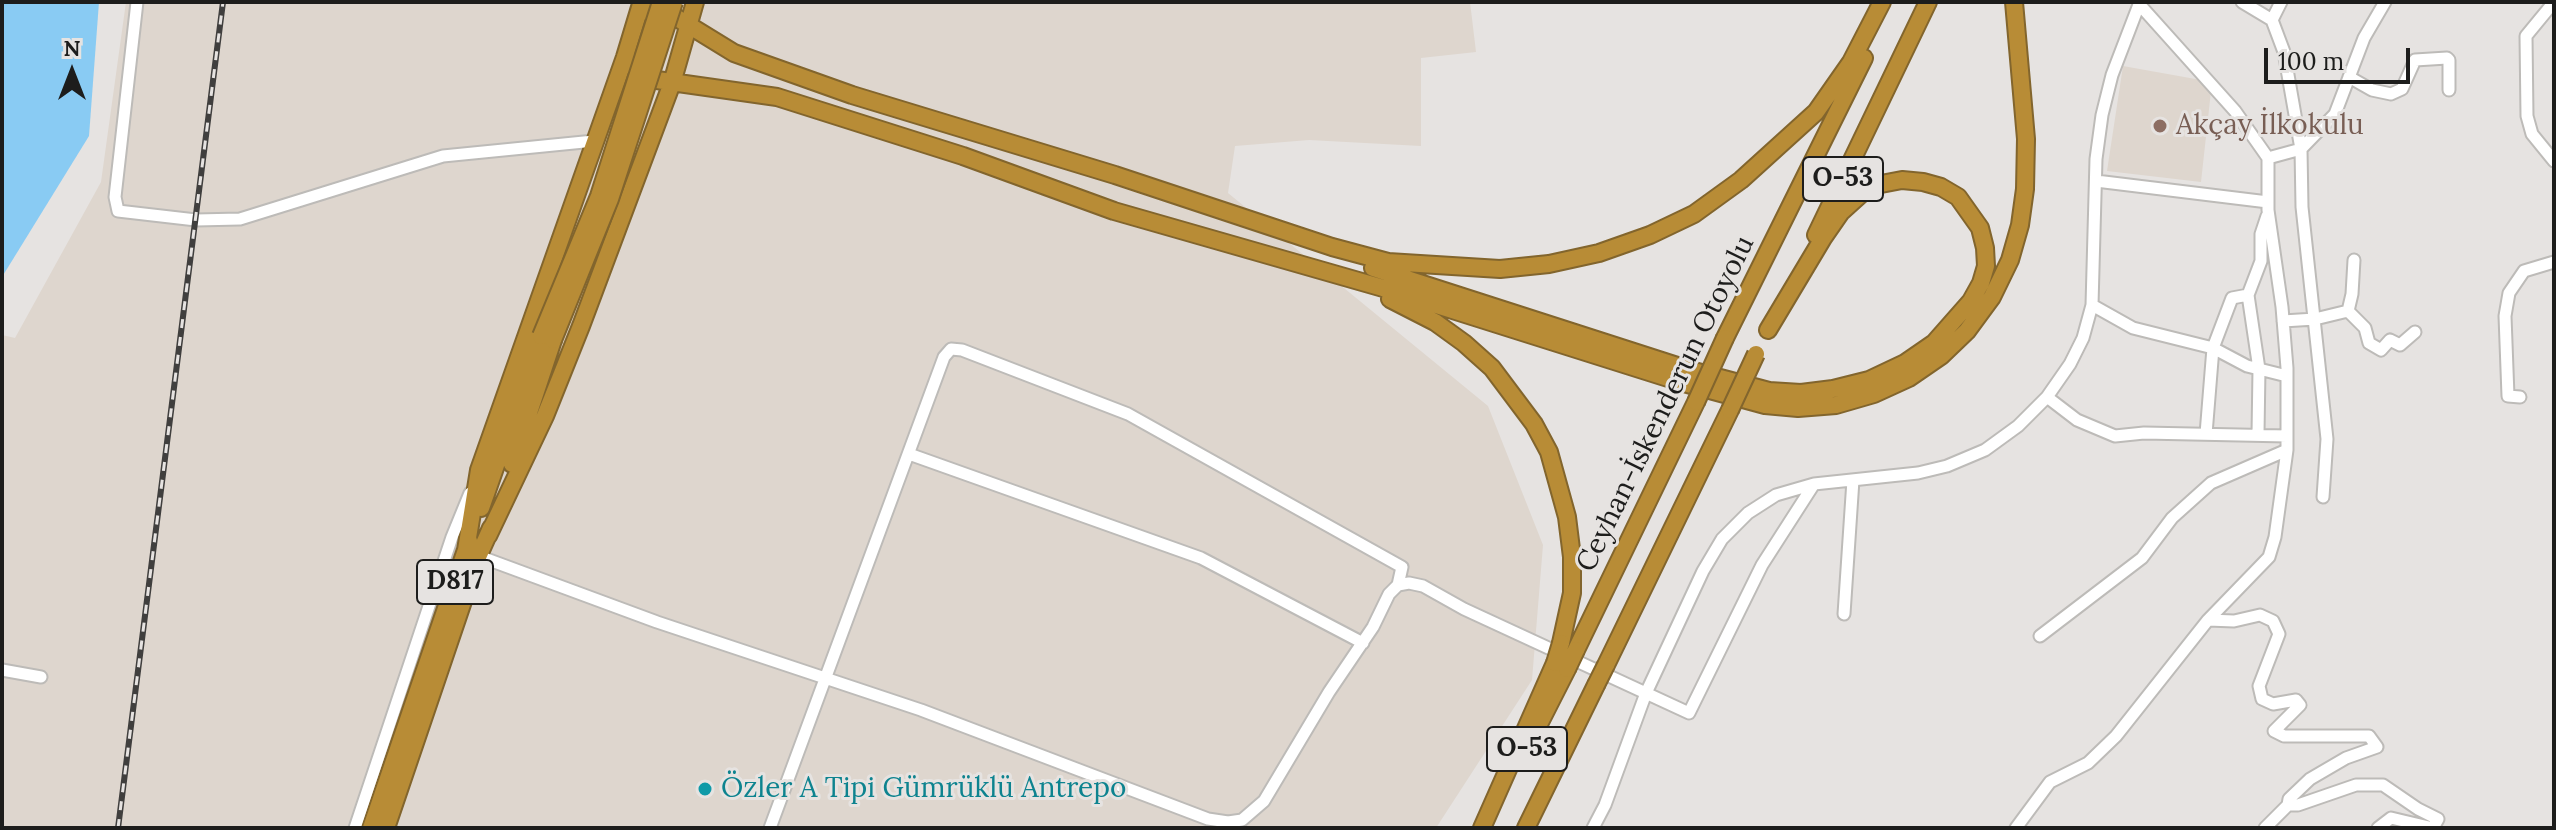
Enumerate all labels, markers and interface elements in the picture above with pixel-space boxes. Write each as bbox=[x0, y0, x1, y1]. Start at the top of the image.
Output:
north arrow bbox=[32, 32, 112, 112]
scale bar bbox=[2268, 32, 2414, 82]
text: N bbox=[63, 34, 81, 62]
text: 100 m bbox=[2278, 46, 2344, 77]
place label: Akçay İlkokulu bbox=[2176, 109, 2364, 143]
marker: Akçay İlkokulu bbox=[2151, 117, 2169, 135]
road number: O-53 bbox=[1803, 157, 1883, 201]
street label: Ceyhan-İskenderun Otoyolu bbox=[1570, 231, 1762, 577]
road number: D817 bbox=[417, 560, 493, 604]
road number: O-53 bbox=[1487, 727, 1567, 771]
place label: Özler A Tipi Gümrüklü Antrepo bbox=[721, 772, 1126, 806]
marker: Özler A Tipi Gümrüklü Antrepo bbox=[696, 780, 714, 798]

